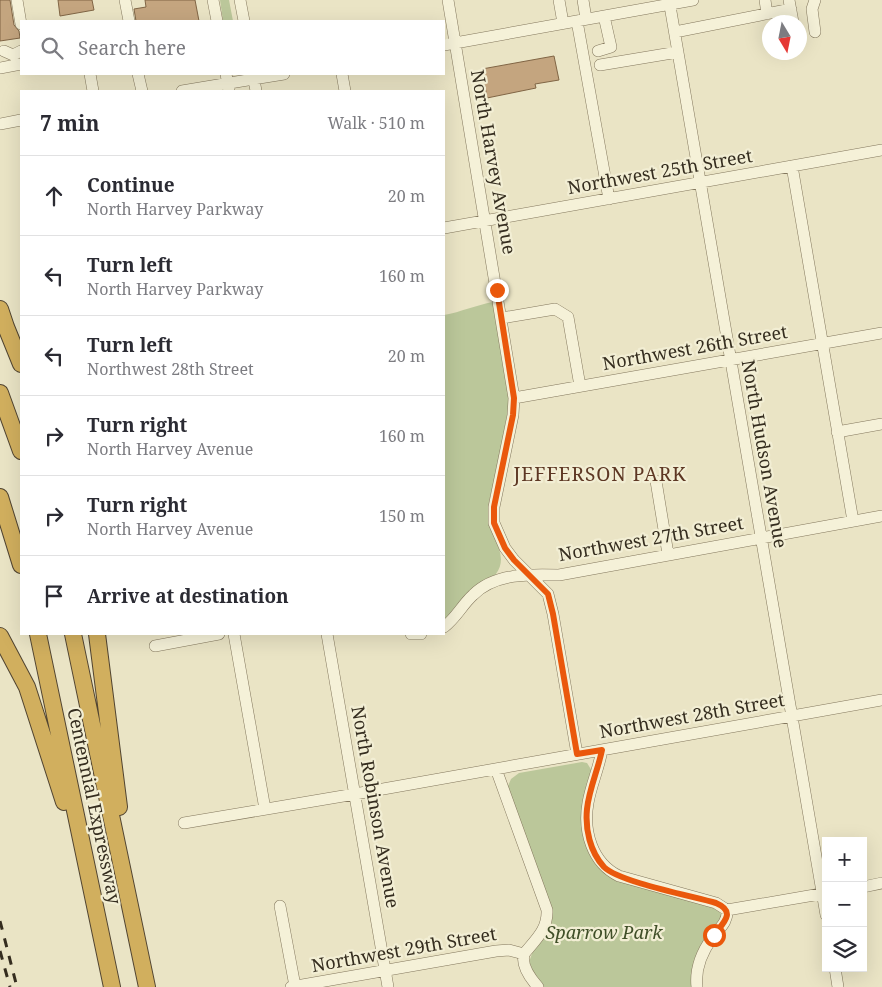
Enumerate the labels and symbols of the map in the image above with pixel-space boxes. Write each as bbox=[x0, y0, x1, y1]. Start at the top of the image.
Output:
north arrow bbox=[762, 15, 807, 60]
street label: North Harvey Avenue bbox=[466, 68, 522, 256]
street label: Northwest 25th Street bbox=[565, 143, 754, 199]
route end bbox=[486, 279, 509, 302]
street label: Northwest 26th Street bbox=[600, 319, 789, 375]
street label: North Hudson Avenue bbox=[737, 358, 793, 550]
district label: JEFFERSON PARK bbox=[513, 461, 686, 487]
street label: Northwest 27th Street bbox=[556, 510, 745, 566]
street label: Northwest 28th Street bbox=[597, 687, 786, 743]
street label: North Robinson Avenue bbox=[346, 704, 406, 910]
street label: Centennial Expressway bbox=[62, 705, 128, 907]
park label: Sparrow Park bbox=[545, 920, 663, 944]
street label: Northwest 29th Street bbox=[309, 921, 498, 977]
route start bbox=[703, 924, 726, 947]

